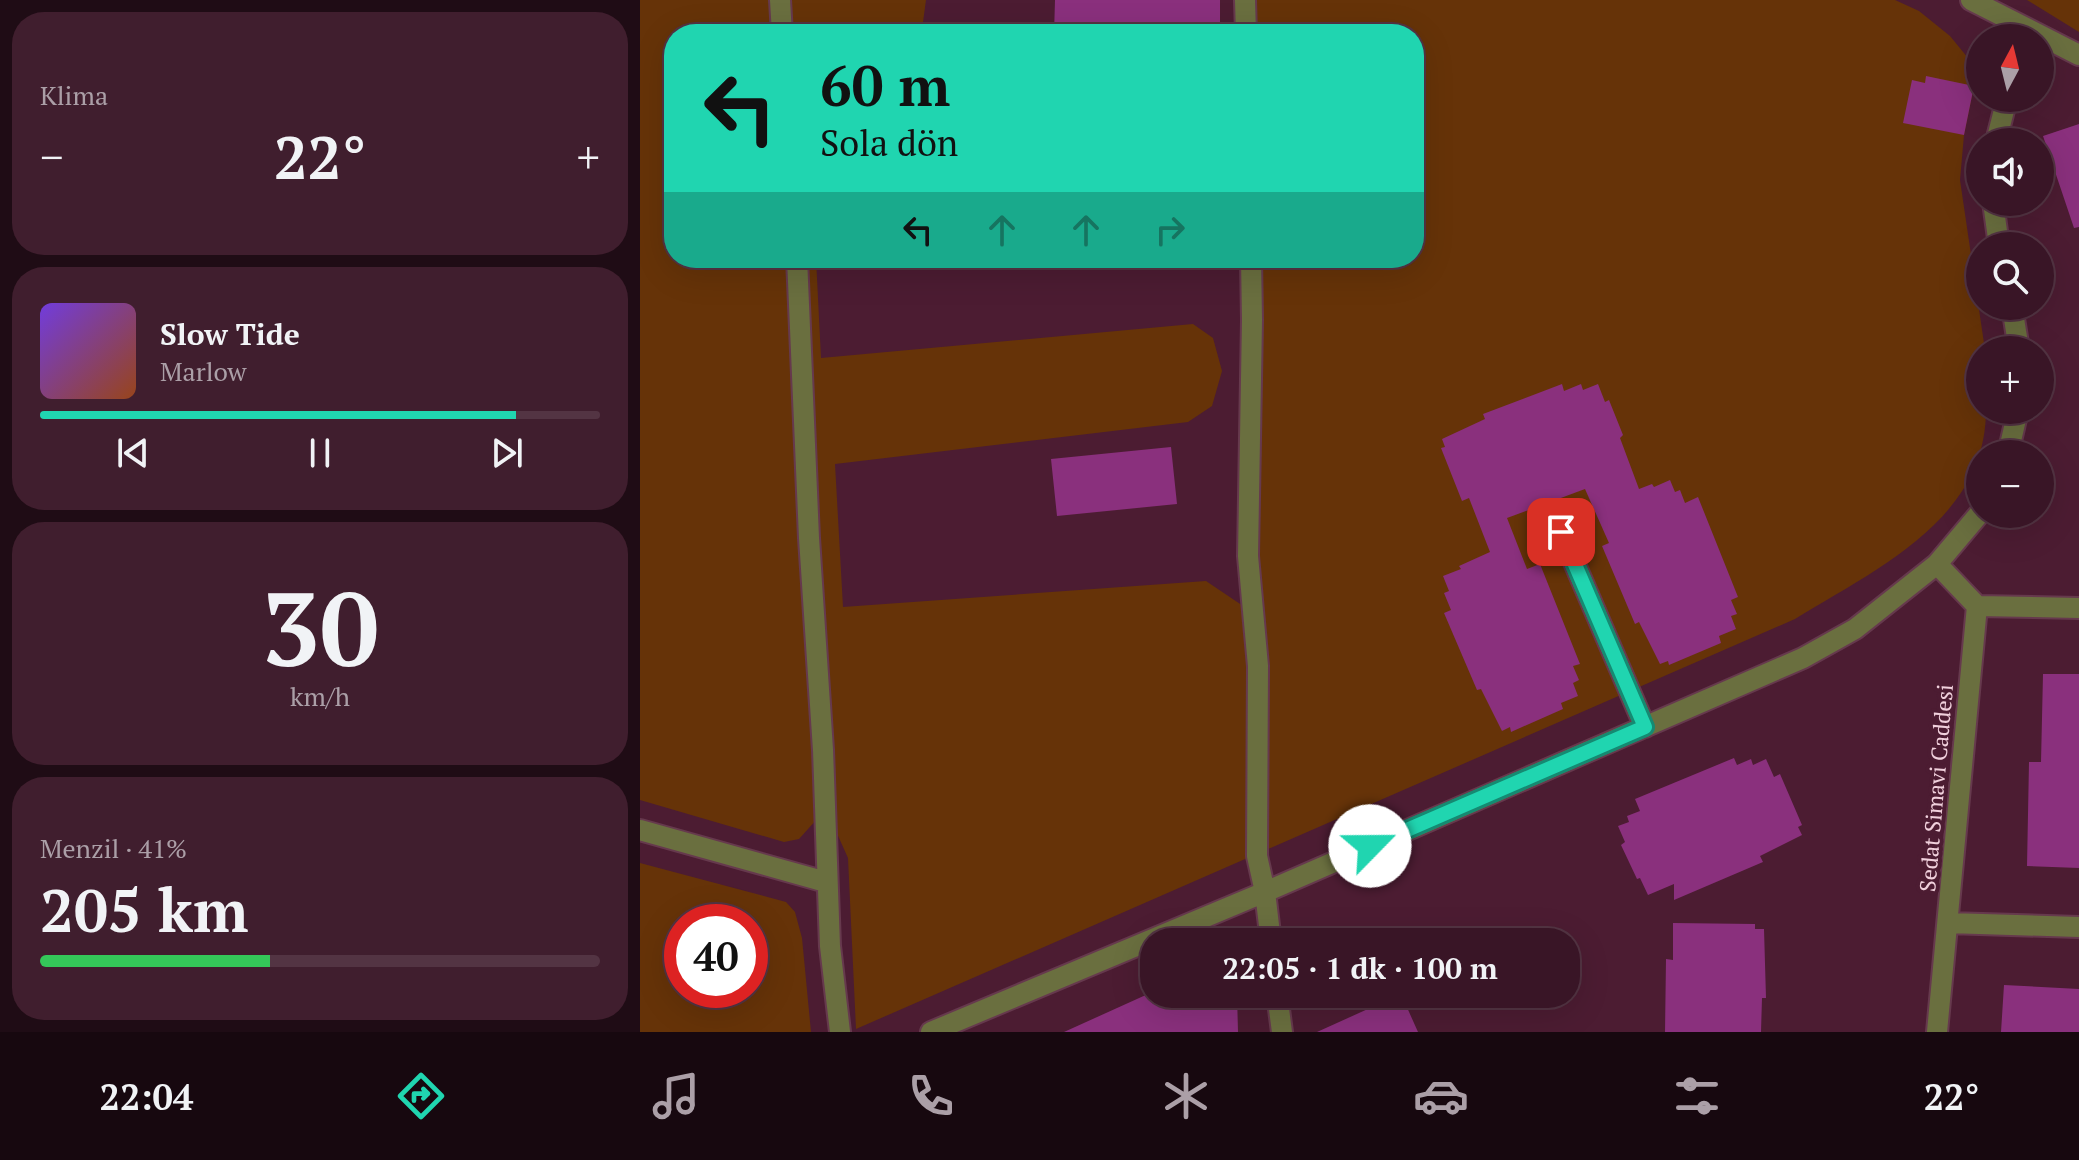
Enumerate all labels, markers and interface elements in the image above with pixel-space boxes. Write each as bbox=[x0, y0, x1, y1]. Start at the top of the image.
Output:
north arrow bbox=[1966, 24, 2054, 112]
map controls bbox=[1966, 24, 2054, 528]
text: 60 m bbox=[820, 48, 950, 122]
icon: left bbox=[688, 56, 792, 160]
text: Klima bbox=[40, 78, 108, 112]
text: 22° bbox=[274, 117, 366, 196]
text: Sola dön bbox=[820, 119, 958, 166]
text: − bbox=[40, 127, 63, 186]
text: + bbox=[577, 127, 600, 186]
button: sound bbox=[1966, 128, 2054, 216]
icon: left bbox=[896, 208, 940, 252]
icon: ahead bbox=[980, 208, 1024, 252]
icon: ahead bbox=[1064, 208, 1108, 252]
icon: right bbox=[1148, 208, 1192, 252]
button: search bbox=[1966, 232, 2054, 320]
text: Slow Tide bbox=[160, 314, 300, 354]
button: + bbox=[1966, 336, 2054, 424]
text: Marlow bbox=[160, 354, 246, 388]
icon: previous bbox=[111, 431, 155, 475]
icon: pause bbox=[298, 431, 342, 475]
icon: next bbox=[485, 431, 529, 475]
button: − bbox=[1966, 440, 2054, 528]
pin bbox=[1527, 498, 1595, 566]
icon: arrive bbox=[1539, 510, 1583, 554]
text: 30 bbox=[261, 558, 379, 696]
text: km/h bbox=[290, 679, 350, 713]
street label: Sedat Simavi Caddesi bbox=[1912, 683, 1959, 893]
position arrow bbox=[1328, 804, 1412, 888]
text: Menzil · 41% bbox=[40, 831, 187, 865]
text: 205 km bbox=[40, 870, 248, 949]
speed limit sign: 40 bbox=[664, 904, 768, 1008]
text: 22:05 · 1 dk · 100 m bbox=[1222, 948, 1498, 988]
icon: directions bbox=[393, 1068, 449, 1124]
icon: music bbox=[648, 1068, 704, 1124]
icon: phone bbox=[903, 1068, 959, 1124]
icon: climate bbox=[1158, 1068, 1214, 1124]
icon: car bbox=[1413, 1068, 1469, 1124]
icon: filters bbox=[1669, 1068, 1725, 1124]
text: 22:04 bbox=[100, 1073, 193, 1120]
text: 22° bbox=[1924, 1073, 1979, 1120]

